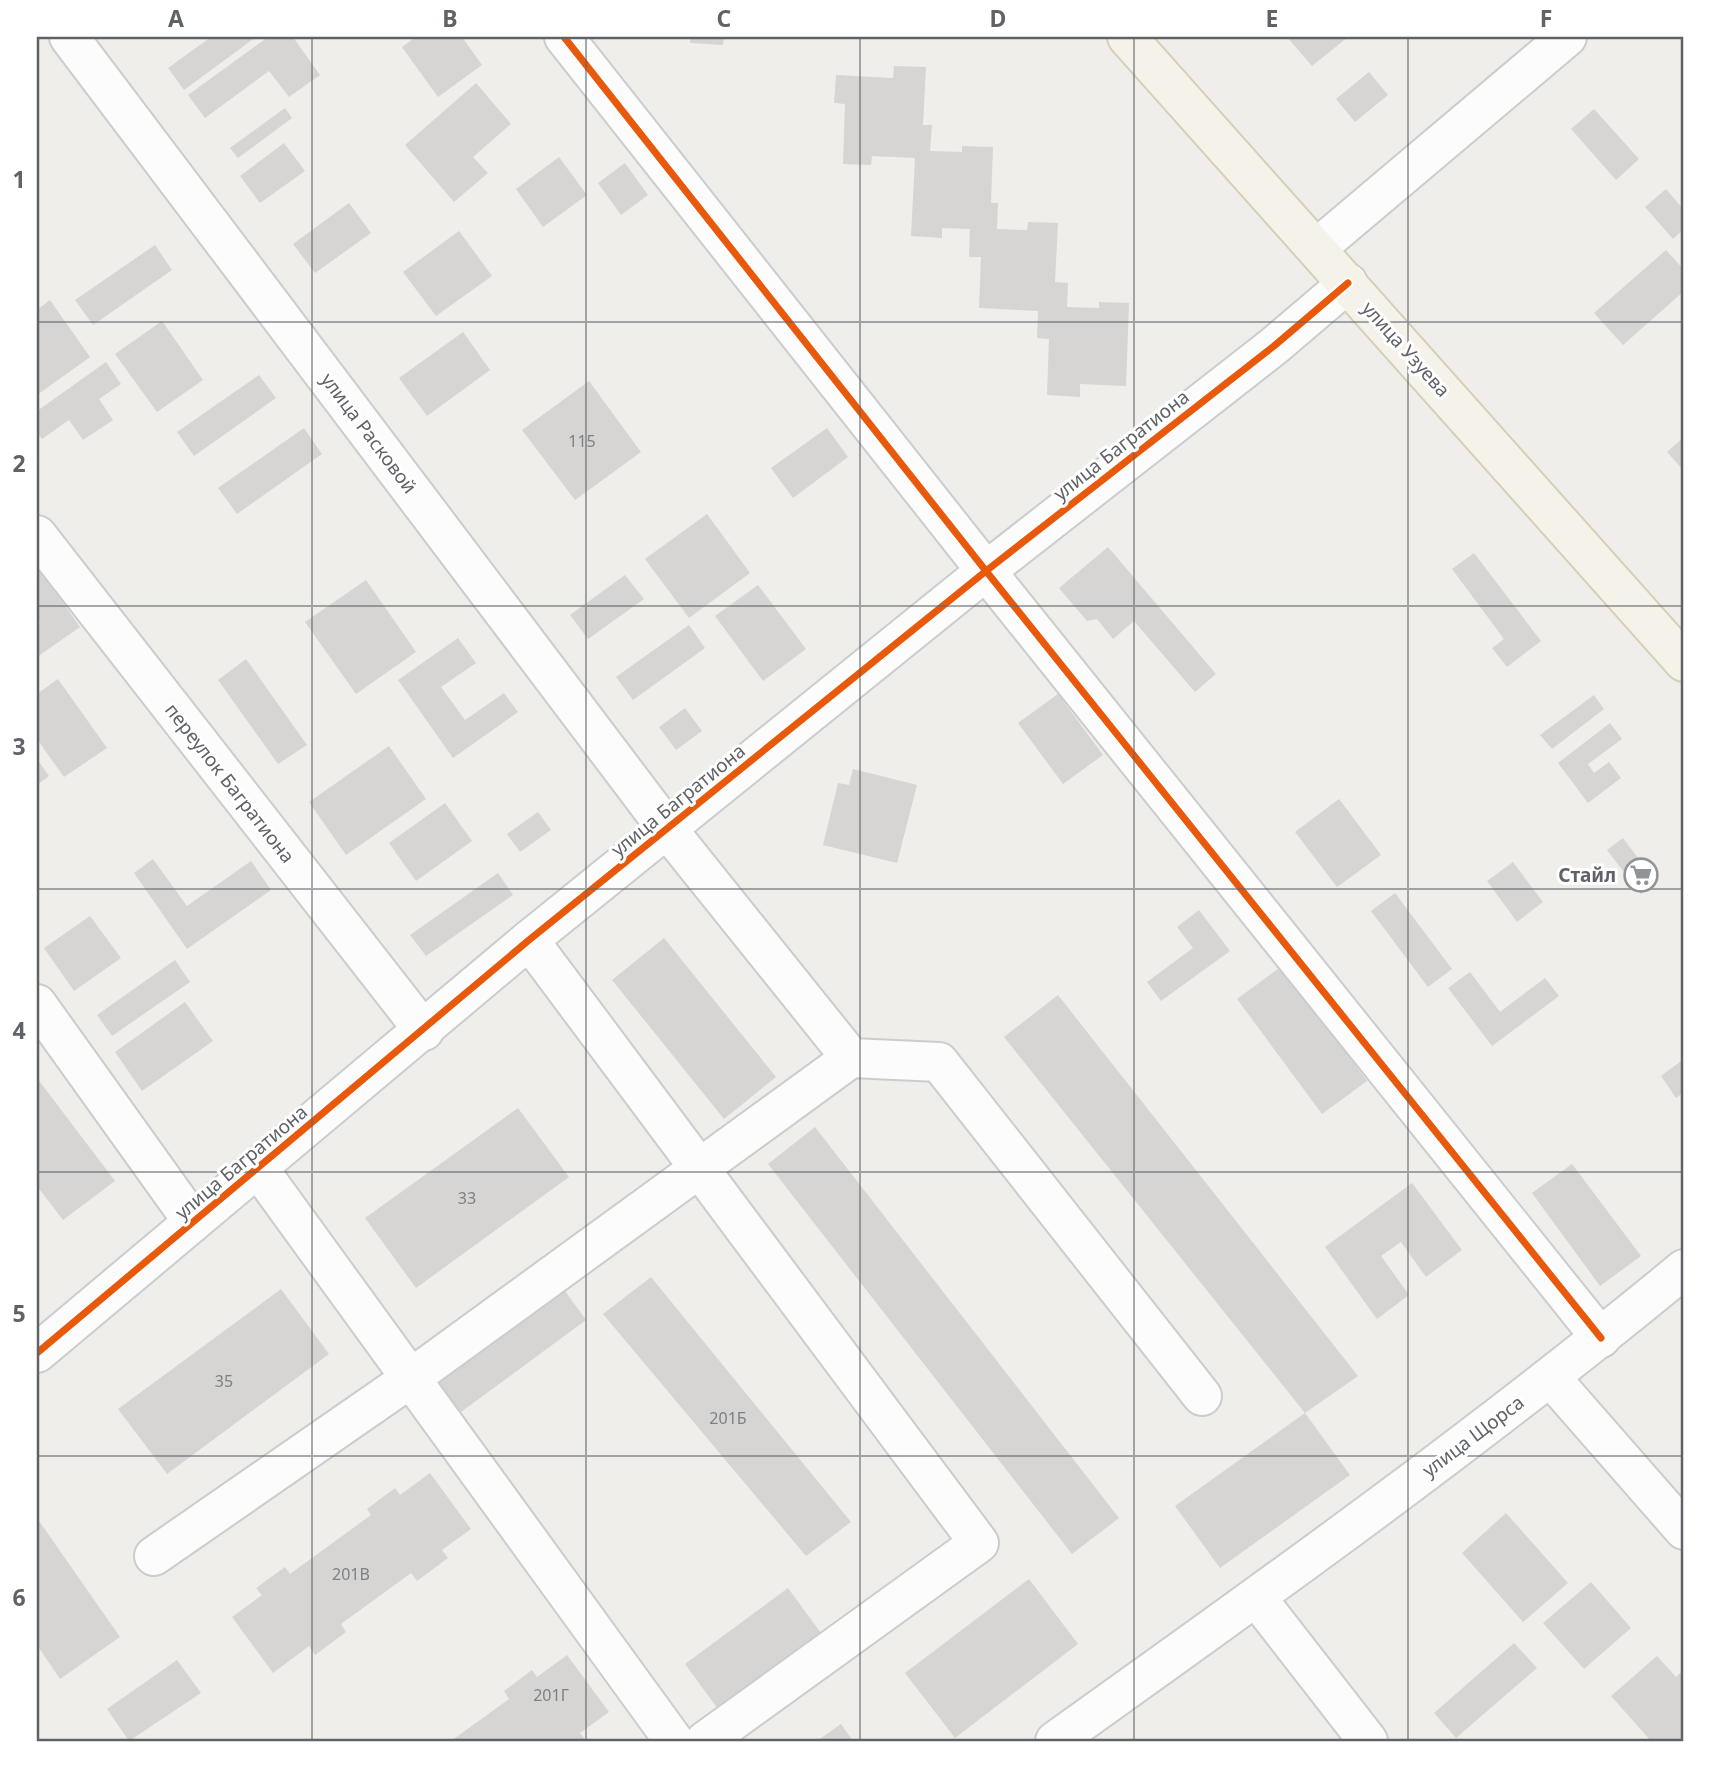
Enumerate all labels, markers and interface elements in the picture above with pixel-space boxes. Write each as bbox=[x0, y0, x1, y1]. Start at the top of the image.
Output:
text: A bbox=[168, 2, 184, 34]
text: B bbox=[442, 2, 458, 34]
text: C bbox=[717, 2, 732, 34]
text: D bbox=[990, 2, 1006, 34]
text: E bbox=[1266, 2, 1278, 34]
text: F bbox=[1540, 2, 1552, 34]
text: 1 bbox=[12, 163, 26, 195]
street label: улица Узуева bbox=[1356, 296, 1456, 402]
street label: улица Расковой bbox=[315, 367, 423, 499]
street label: улица Багратиона bbox=[1048, 384, 1194, 506]
house number: 115 bbox=[568, 430, 596, 452]
text: 2 bbox=[12, 447, 26, 479]
street label: переулок Багратиона bbox=[159, 698, 301, 868]
text: 3 bbox=[12, 730, 26, 762]
street label: улица Багратиона bbox=[606, 738, 750, 862]
supermarket icon: Стайл bbox=[1622, 856, 1660, 894]
place label: Стайл bbox=[1558, 862, 1616, 888]
text: 4 bbox=[12, 1014, 26, 1046]
street label: улица Багратиона bbox=[169, 1099, 313, 1225]
house number: 33 bbox=[458, 1187, 476, 1209]
text: 5 bbox=[12, 1297, 26, 1329]
house number: 35 bbox=[215, 1370, 233, 1392]
street label: улица Щорса bbox=[1417, 1389, 1529, 1483]
house number: 201Б bbox=[709, 1407, 747, 1429]
house number: 201В bbox=[332, 1563, 370, 1585]
text: 6 bbox=[12, 1581, 26, 1613]
house number: 201Г bbox=[533, 1684, 569, 1706]

